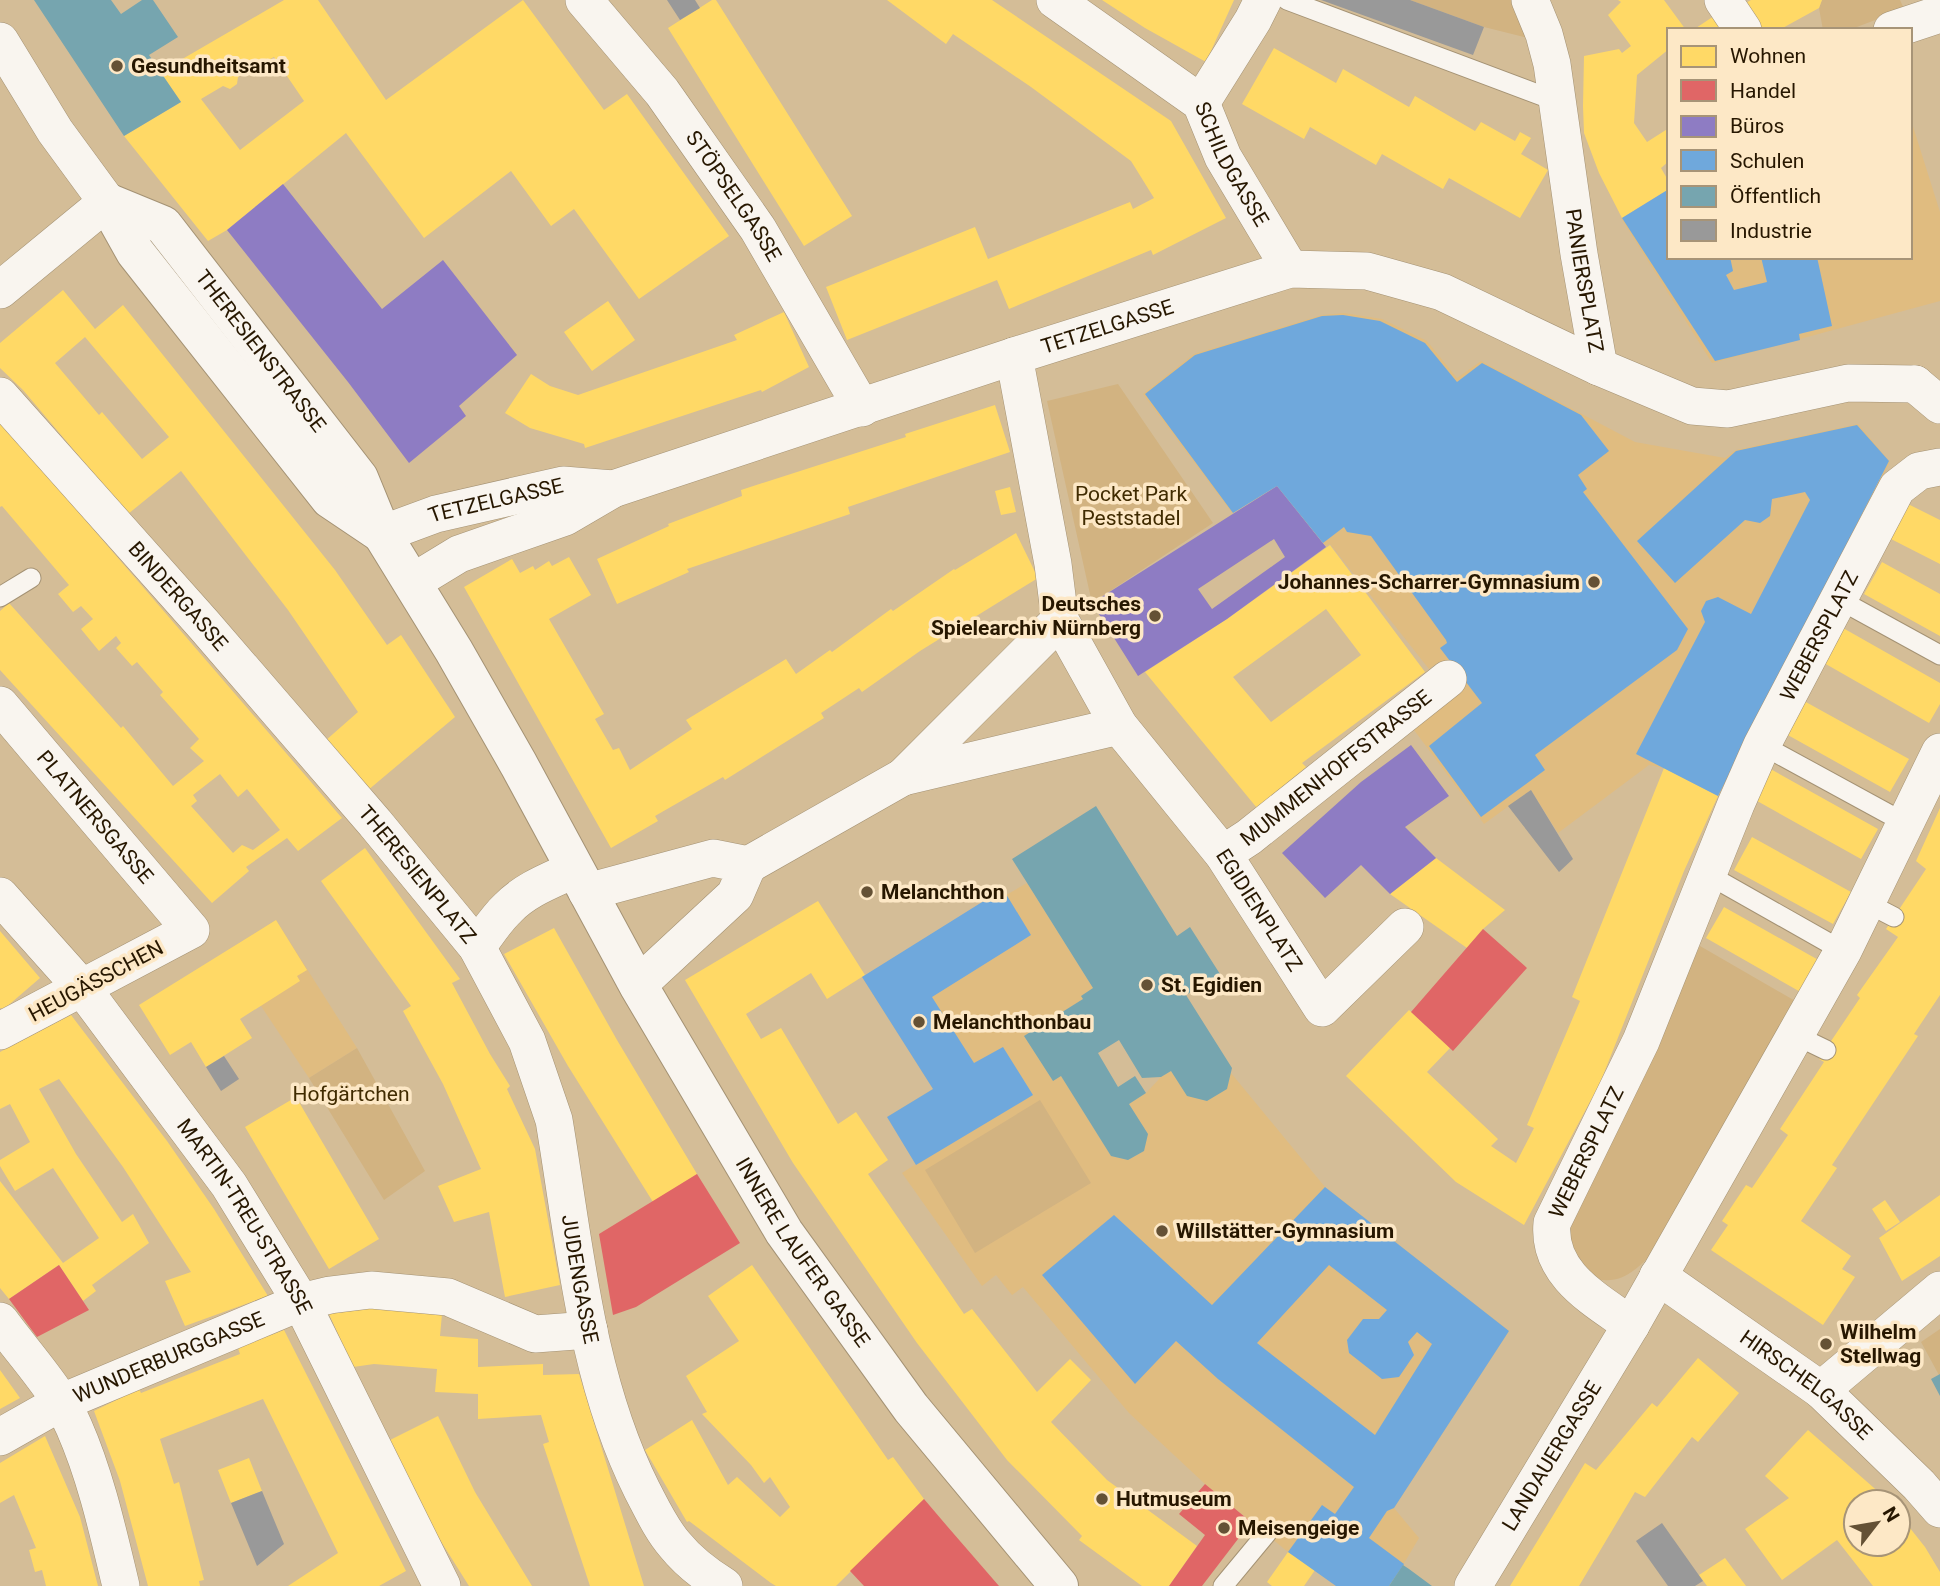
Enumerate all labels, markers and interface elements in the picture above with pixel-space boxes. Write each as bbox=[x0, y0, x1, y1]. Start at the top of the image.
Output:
legend bbox=[1667, 28, 1912, 259]
text: Wohnen bbox=[1730, 44, 1806, 68]
place label: Gesundheitsamt bbox=[131, 54, 286, 78]
marker: Gesundheitsamt bbox=[109, 58, 125, 74]
text: Handel bbox=[1730, 79, 1796, 103]
street label: SCHILDGASSE bbox=[1190, 98, 1274, 231]
text: Büros bbox=[1730, 114, 1784, 138]
street label: STÖPSELGASSE bbox=[681, 126, 786, 266]
text: Schulen bbox=[1730, 149, 1804, 173]
text: Öffentlich bbox=[1730, 184, 1821, 208]
street label: PANIERSPLATZ bbox=[1561, 207, 1608, 355]
text: Industrie bbox=[1730, 219, 1812, 243]
street label: THERESIENSTRASSE bbox=[191, 265, 331, 437]
street label: TETZELGASSE bbox=[1038, 294, 1176, 359]
street label: TETZELGASSE bbox=[425, 473, 566, 528]
park label: Pocket Park Peststadel bbox=[1075, 482, 1187, 530]
street label: BINDERGASSE bbox=[124, 537, 233, 656]
street label: WEBERSPLATZ bbox=[1775, 567, 1863, 705]
place label: Johannes-Scharrer-Gymnasium bbox=[1278, 570, 1580, 594]
marker: Johannes-Scharrer-Gymnasium bbox=[1586, 574, 1602, 590]
place label: Deutsches Spielearchiv Nürnberg bbox=[931, 592, 1141, 640]
marker: Deutsches Spielearchiv Nürnberg bbox=[1147, 608, 1163, 624]
street label: MUMMENHOFFSTRASSE bbox=[1236, 685, 1436, 851]
street label: PLATNERSGASSE bbox=[32, 746, 158, 889]
street label: THERESIENPLATZ bbox=[353, 801, 481, 948]
street label: EGIDIENPLATZ bbox=[1211, 844, 1307, 976]
place label: Melanchthon bbox=[881, 880, 1005, 904]
marker: Melanchthon bbox=[859, 884, 875, 900]
street label: HEUGÄSSCHEN bbox=[25, 935, 167, 1027]
place label: St. Egidien bbox=[1161, 973, 1262, 997]
marker: St. Egidien bbox=[1139, 977, 1155, 993]
place label: Melanchthonbau bbox=[933, 1010, 1091, 1034]
marker: Melanchthonbau bbox=[911, 1014, 927, 1030]
park label: Hofgärtchen bbox=[292, 1082, 410, 1106]
street label: WEBERSPLATZ bbox=[1544, 1083, 1629, 1222]
street label: MARTIN-TREU-STRASSE bbox=[172, 1114, 317, 1318]
street label: INNERE LAUFER GASSE bbox=[731, 1153, 875, 1352]
street label: JUDENGASSE bbox=[557, 1213, 603, 1346]
place label: Willstätter-Gymnasium bbox=[1176, 1219, 1394, 1243]
marker: Willstätter-Gymnasium bbox=[1154, 1223, 1170, 1239]
street label: WUNDERBURGGASSE bbox=[70, 1307, 268, 1408]
place label: Wilhelm Stellwag bbox=[1840, 1320, 1921, 1368]
street label: HIRSCHELGASSE bbox=[1735, 1325, 1877, 1445]
marker: Wilhelm Stellwag bbox=[1818, 1336, 1834, 1352]
street label: LANDAUERGASSE bbox=[1497, 1377, 1606, 1535]
place label: Hutmuseum bbox=[1116, 1487, 1232, 1511]
north arrow bbox=[1842, 1488, 1912, 1558]
marker: Hutmuseum bbox=[1094, 1491, 1110, 1507]
text: N bbox=[1878, 1503, 1904, 1526]
place label: Meisengeige bbox=[1238, 1516, 1359, 1540]
marker: Meisengeige bbox=[1216, 1520, 1232, 1536]

